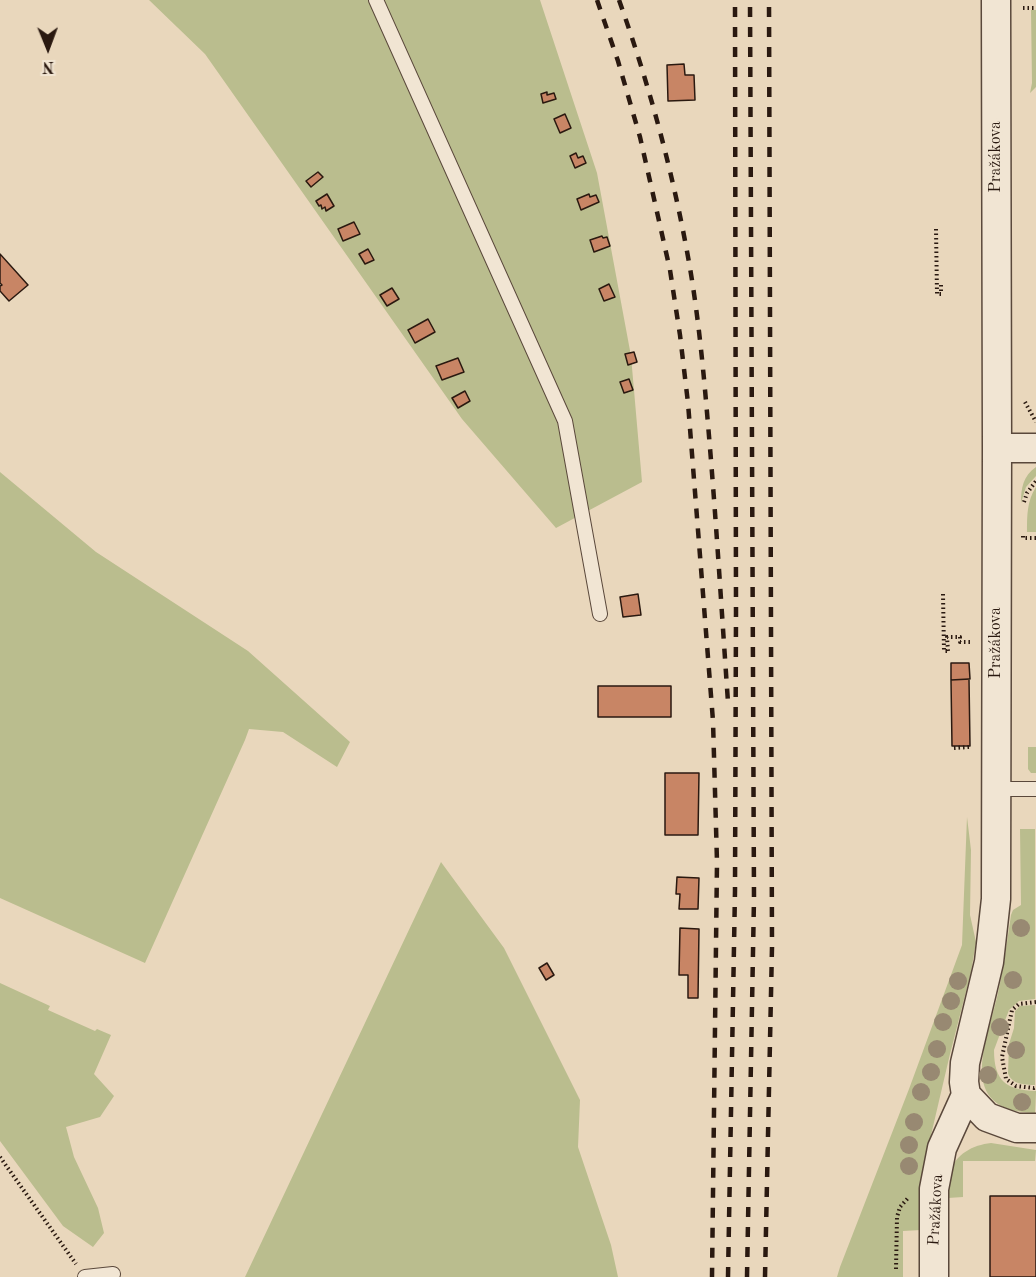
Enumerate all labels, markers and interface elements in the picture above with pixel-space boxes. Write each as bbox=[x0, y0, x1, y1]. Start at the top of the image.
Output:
north arrow bbox=[18, 18, 78, 78]
text: N bbox=[42, 58, 55, 74]
street label: Pražákova bbox=[986, 121, 1006, 193]
street label: Pražákova bbox=[986, 607, 1006, 679]
street label: Pražákova bbox=[925, 1174, 947, 1246]

